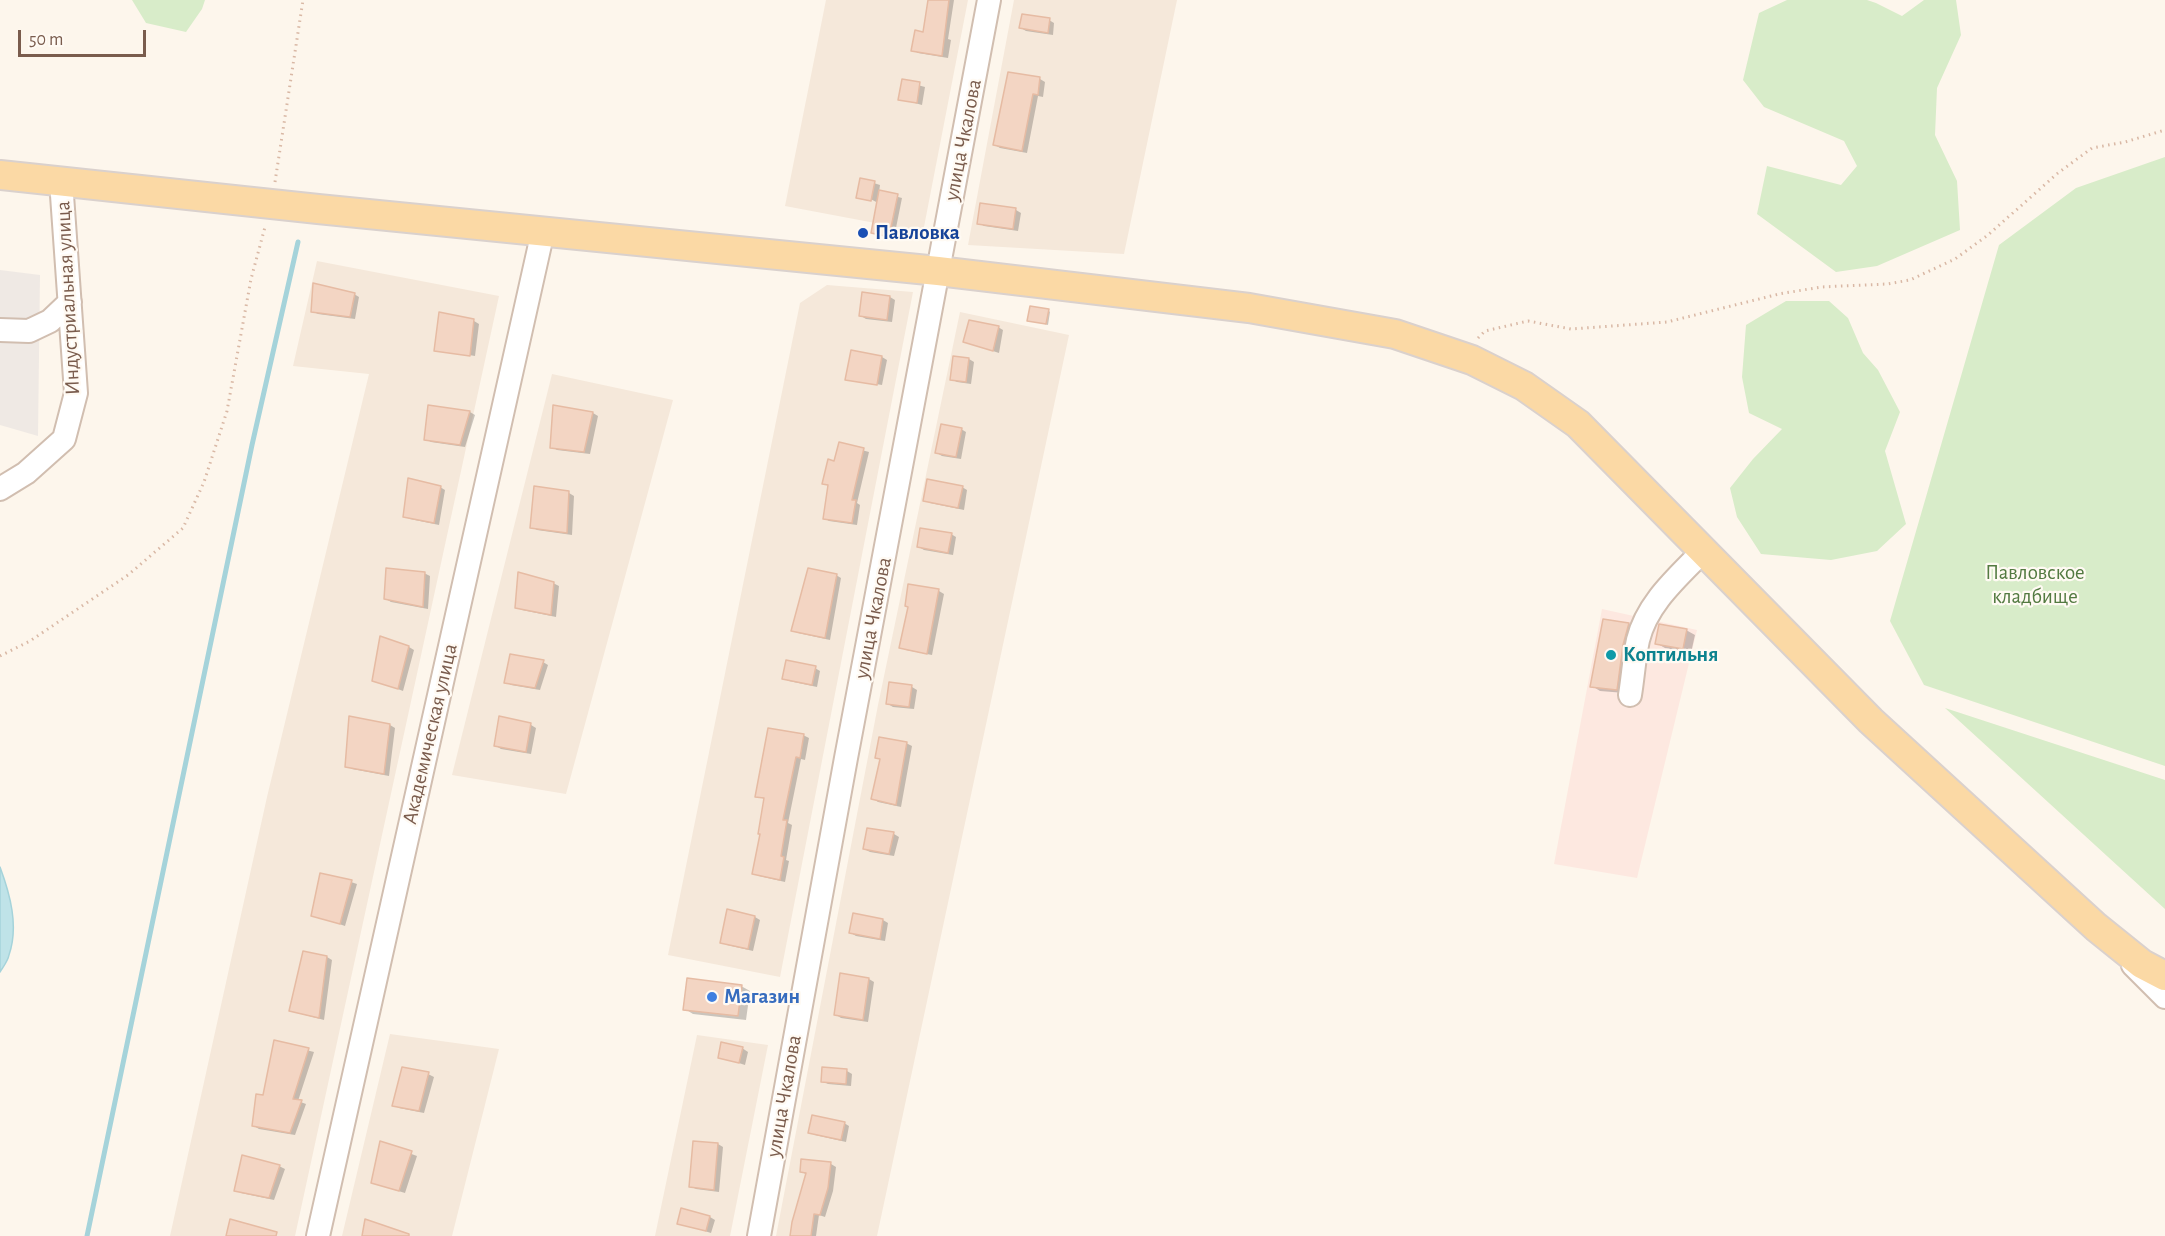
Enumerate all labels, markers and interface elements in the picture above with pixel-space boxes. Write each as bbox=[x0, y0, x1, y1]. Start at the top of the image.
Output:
scale bar bbox=[21, 18, 148, 56]
text: 50 m bbox=[29, 31, 63, 49]
street label: улица Чкалова bbox=[939, 77, 987, 203]
street label: Индустриальная улица bbox=[50, 200, 86, 396]
place label: Павловка bbox=[875, 220, 960, 246]
marker: Павловка bbox=[856, 226, 870, 240]
street label: улица Чкалова bbox=[849, 555, 897, 681]
park label: Павловское кладбище bbox=[1985, 560, 2085, 610]
street label: Академическая улица bbox=[397, 641, 463, 827]
place label: Коптильня bbox=[1623, 642, 1718, 668]
marker: Коптильня bbox=[1604, 648, 1618, 662]
place label: Магазин bbox=[724, 984, 800, 1010]
marker: Магазин bbox=[705, 990, 719, 1004]
street label: улица Чкалова bbox=[761, 1033, 807, 1159]

